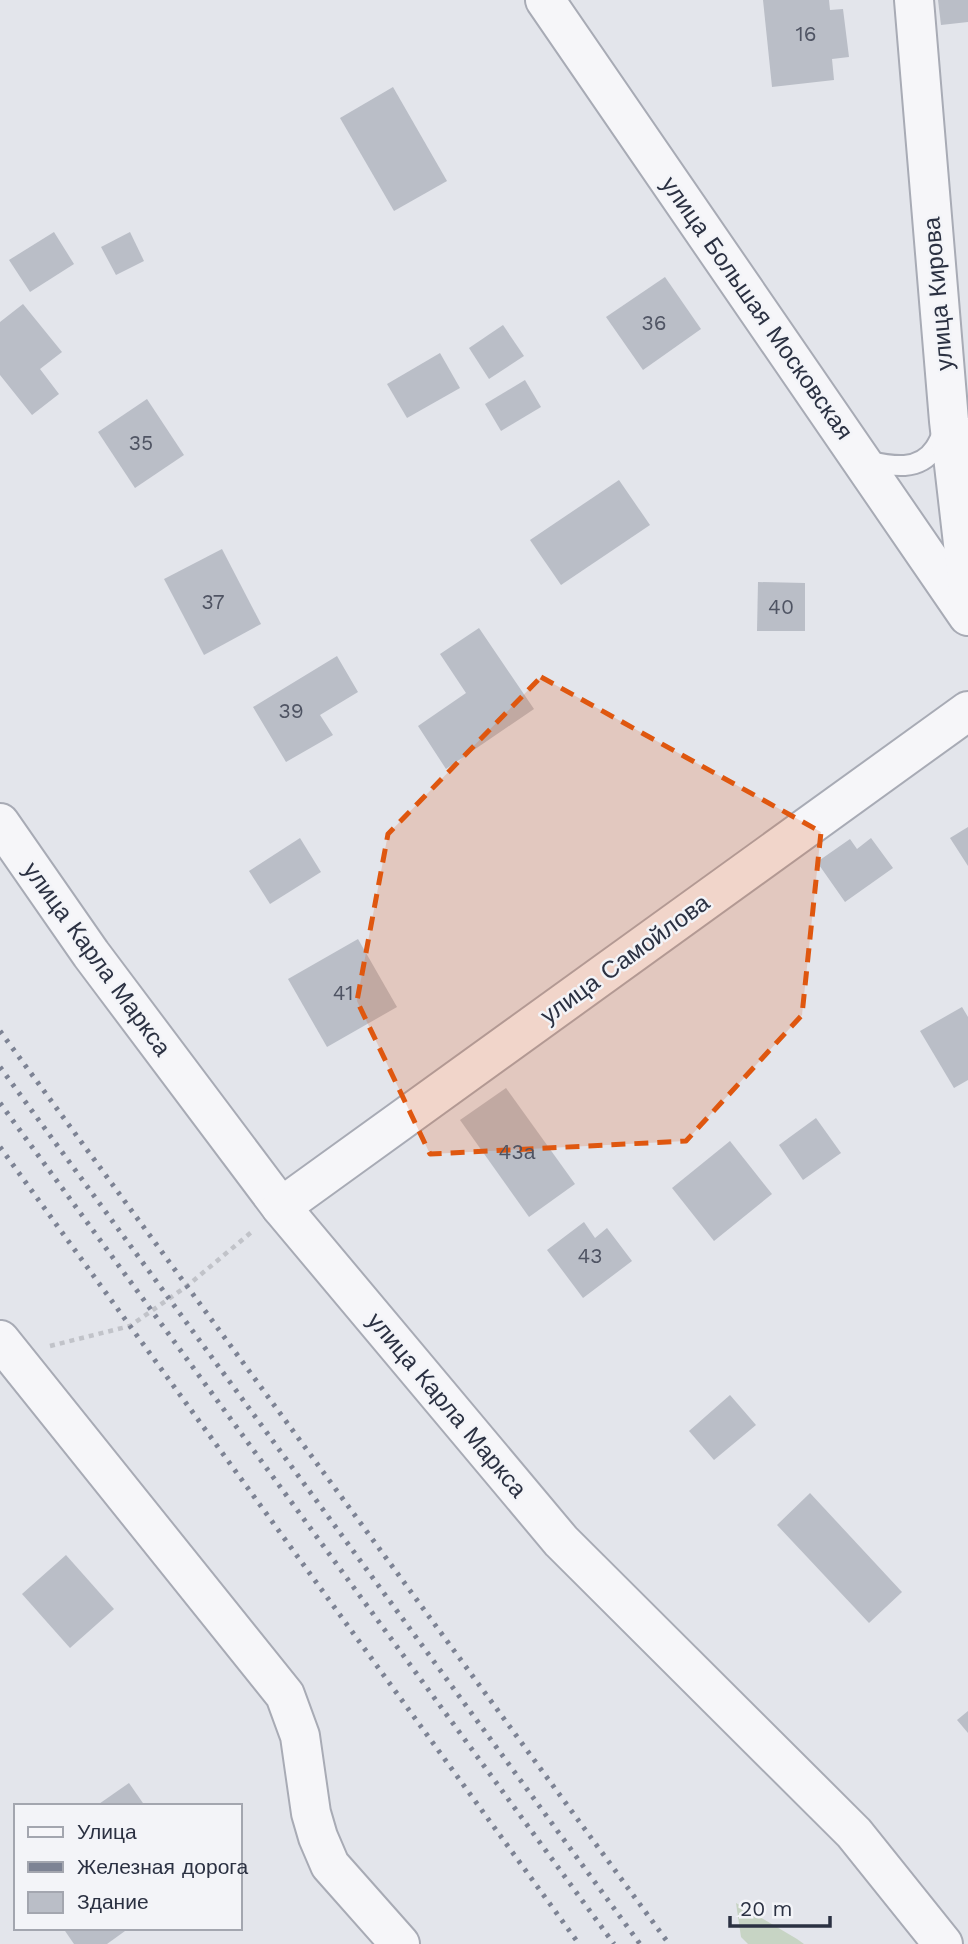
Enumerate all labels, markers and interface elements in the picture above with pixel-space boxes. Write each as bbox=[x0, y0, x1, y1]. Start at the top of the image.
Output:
house number: 16 bbox=[796, 21, 816, 46]
street label: улица Большая Московская bbox=[655, 171, 859, 445]
street label: улица Кирова bbox=[917, 215, 959, 372]
house number: 36 bbox=[641, 310, 667, 335]
house number: 35 bbox=[129, 430, 153, 455]
house number: 37 bbox=[201, 589, 225, 614]
house number: 40 bbox=[768, 594, 794, 619]
house number: 39 bbox=[278, 698, 304, 723]
street label: улица Карла Маркса bbox=[17, 857, 177, 1062]
street label: улица Самойлова bbox=[535, 888, 715, 1030]
house number: 41 bbox=[333, 980, 353, 1005]
house number: 43а bbox=[499, 1139, 536, 1164]
house number: 43 bbox=[577, 1243, 603, 1268]
street label: улица Карла Маркса bbox=[362, 1307, 533, 1504]
legend bbox=[14, 1804, 242, 1930]
text: Улица bbox=[77, 1819, 137, 1844]
text: Железная дорога bbox=[77, 1854, 249, 1879]
scale bar bbox=[730, 1884, 830, 1928]
text: Здание bbox=[77, 1889, 149, 1914]
text: 20 m bbox=[740, 1896, 792, 1921]

